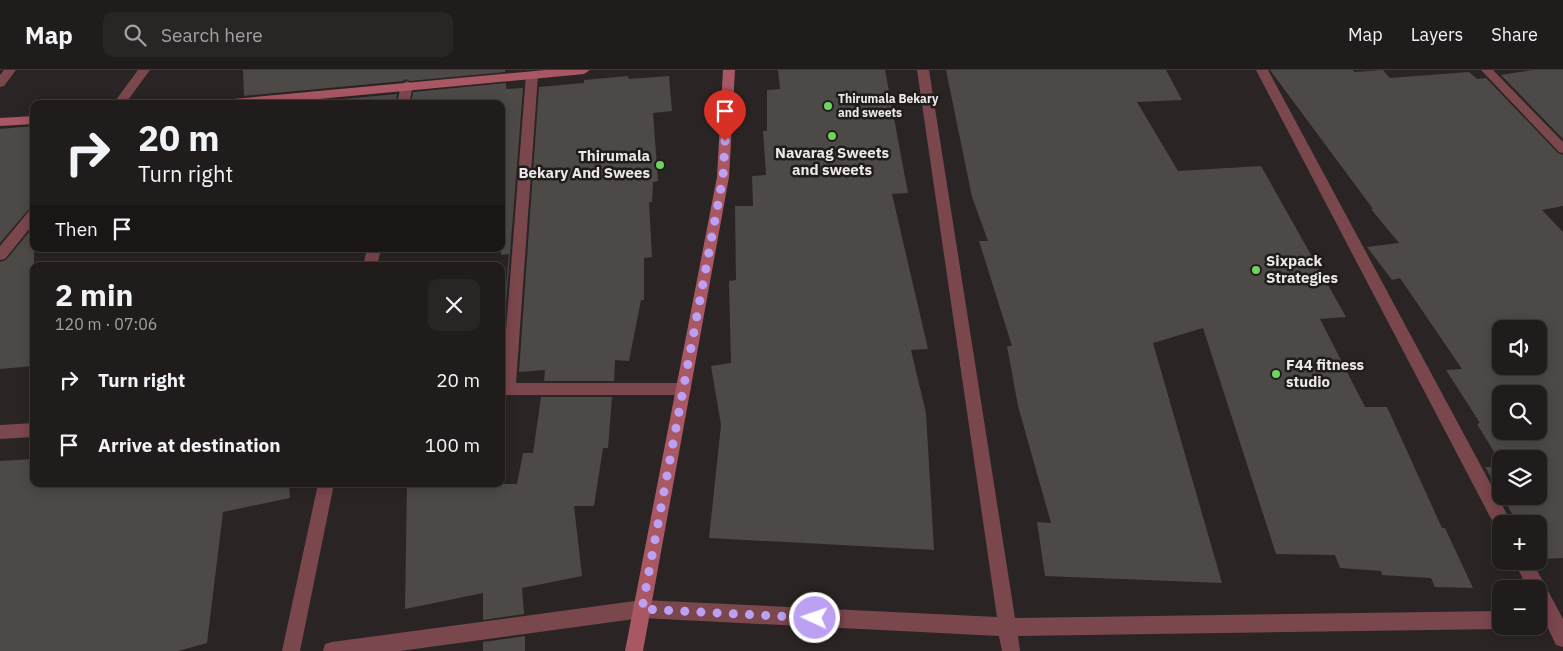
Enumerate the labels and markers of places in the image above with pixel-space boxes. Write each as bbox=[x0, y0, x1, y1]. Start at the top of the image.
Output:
pin bbox=[704, 90, 746, 141]
place label: Thirumala Bekary and sweets bbox=[838, 91, 939, 120]
marker: Thirumala Bekary and sweets bbox=[822, 100, 834, 112]
marker: Navarag Sweets and sweets bbox=[826, 130, 838, 142]
place label: Navarag Sweets and sweets bbox=[775, 143, 889, 179]
place label: Thirumala Bekary And Swees bbox=[519, 146, 650, 182]
marker: Thirumala Bekary And Swees bbox=[654, 159, 666, 171]
place label: Sixpack Strategies bbox=[1266, 251, 1338, 287]
marker: Sixpack Strategies bbox=[1250, 264, 1262, 276]
place label: F44 fitness studio bbox=[1286, 355, 1365, 391]
marker: F44 fitness studio bbox=[1270, 368, 1282, 380]

